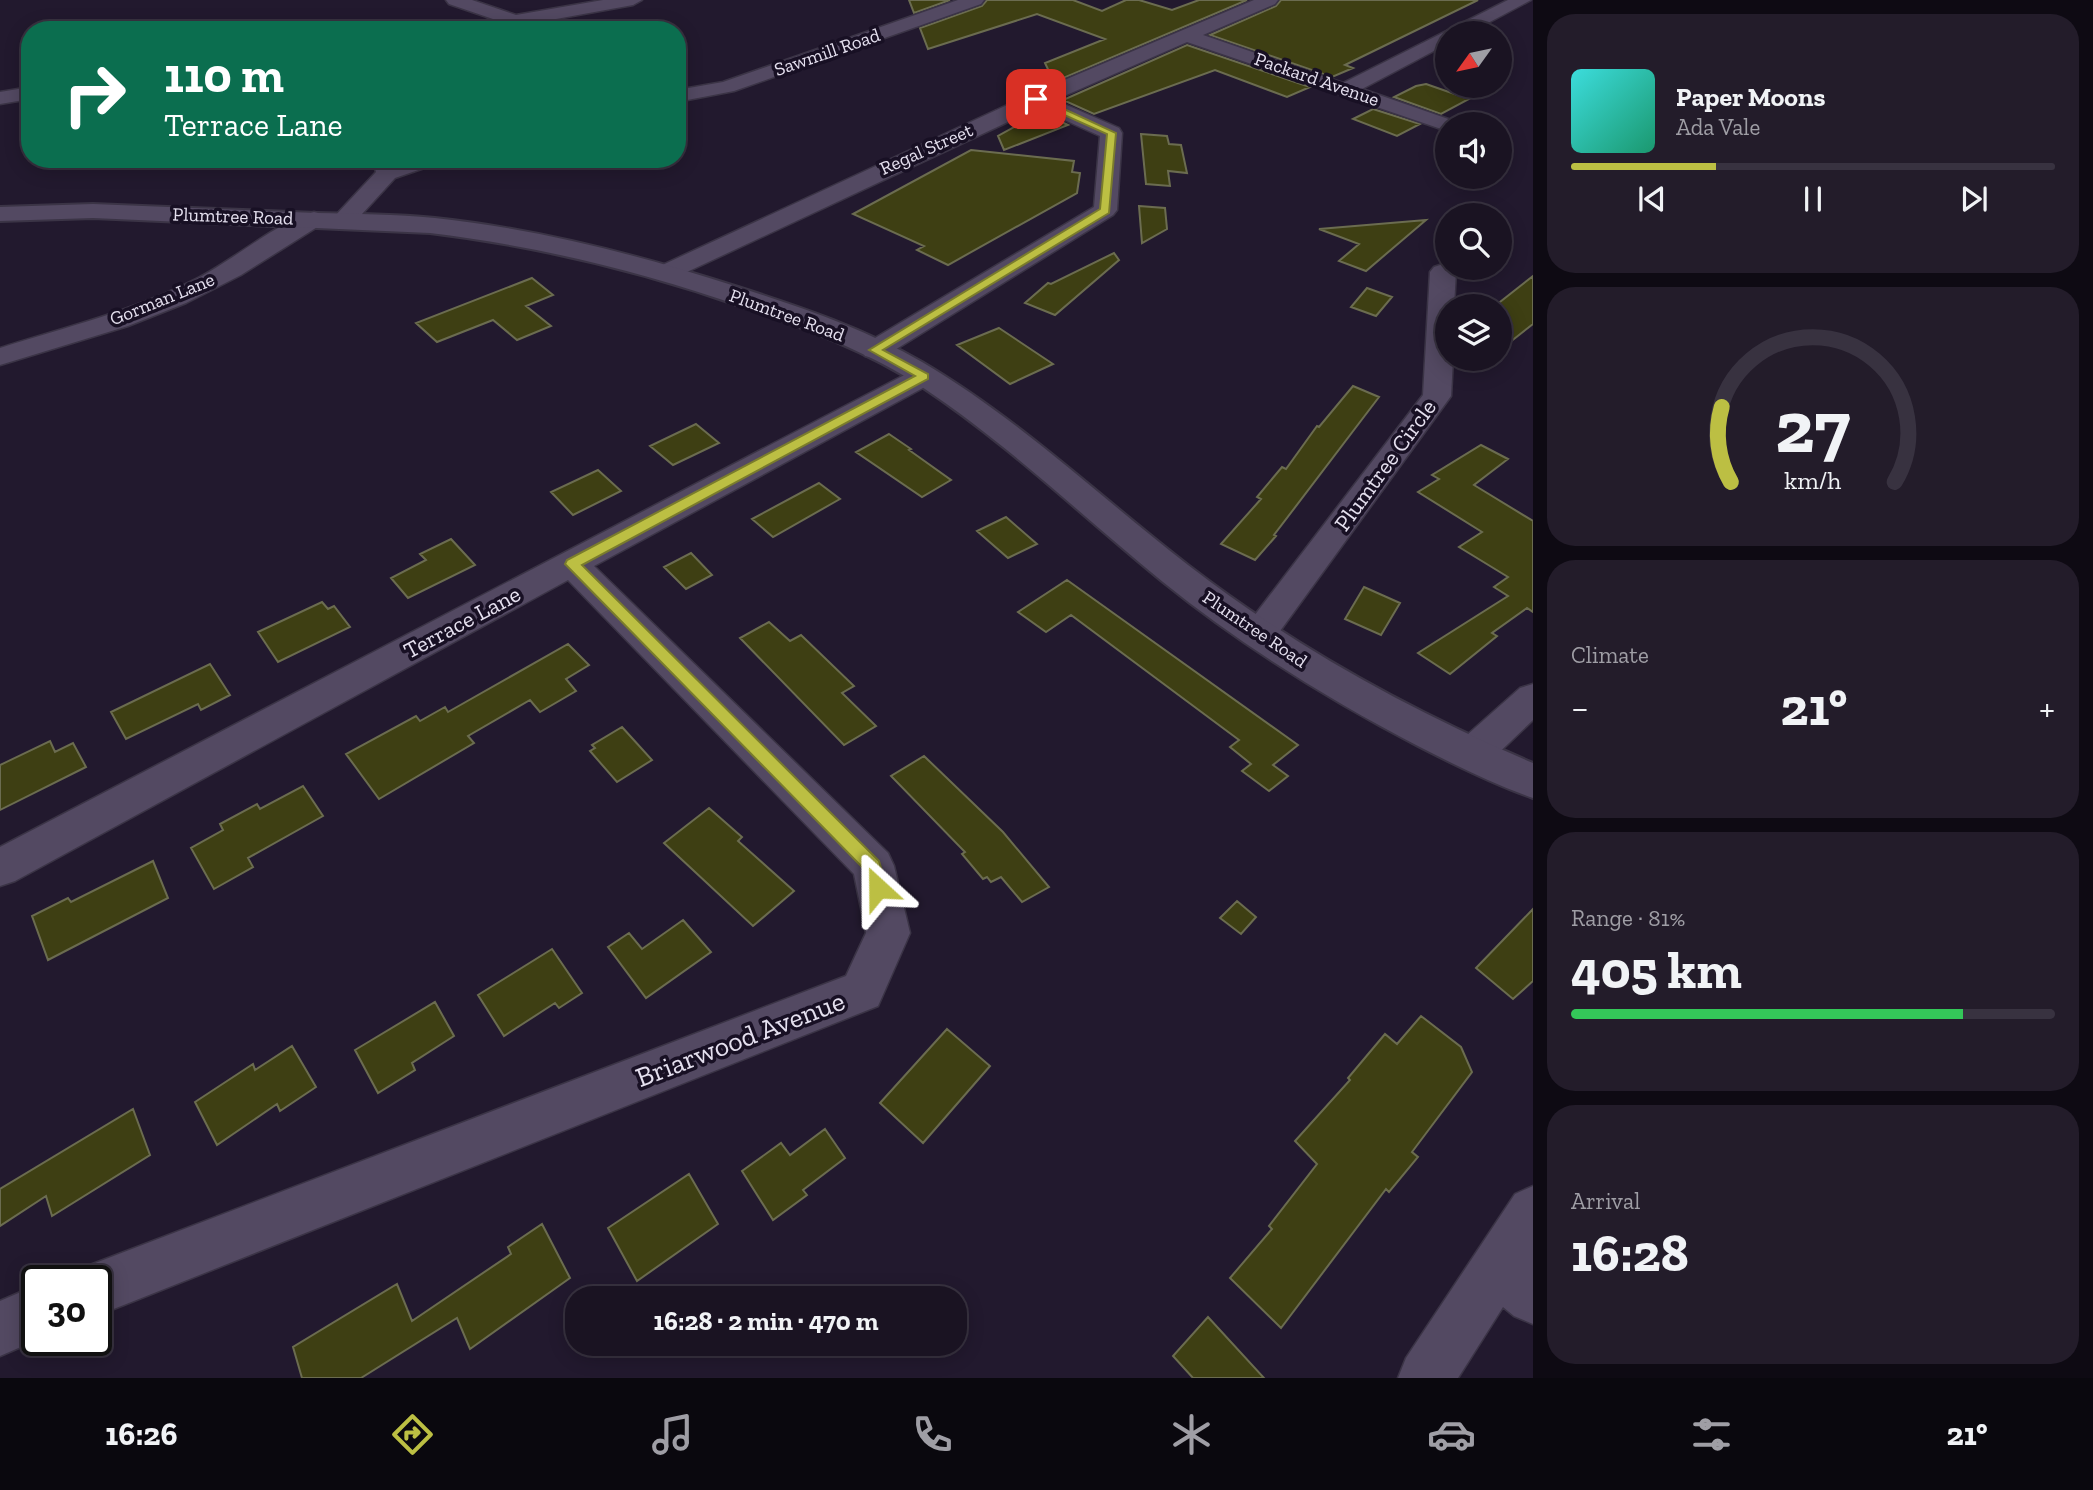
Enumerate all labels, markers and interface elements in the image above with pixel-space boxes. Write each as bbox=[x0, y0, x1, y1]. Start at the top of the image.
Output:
north arrow bbox=[1435, 21, 1512, 98]
map controls bbox=[1435, 21, 1512, 371]
street label: Sawmill Road bbox=[771, 23, 884, 81]
text: 110 m bbox=[164, 46, 284, 105]
street label: Packard Avenue bbox=[1252, 47, 1382, 111]
icon: right bbox=[49, 49, 140, 140]
pin bbox=[1006, 69, 1066, 129]
icon: arrive bbox=[1017, 80, 1055, 118]
text: Paper Moons bbox=[1676, 81, 1825, 113]
text: Terrace Lane bbox=[164, 106, 343, 144]
button: sound bbox=[1435, 112, 1512, 189]
text: Ada Vale bbox=[1676, 113, 1760, 141]
street label: Regal Street bbox=[876, 118, 976, 180]
icon: previous bbox=[1633, 180, 1671, 218]
icon: pause bbox=[1794, 180, 1832, 218]
icon: next bbox=[1955, 180, 1993, 218]
street label: Plumtree Road bbox=[172, 202, 294, 230]
button: search bbox=[1435, 203, 1512, 280]
street label: Gorman Lane bbox=[106, 268, 218, 330]
street label: Plumtree Road bbox=[726, 283, 848, 347]
button: layers bbox=[1435, 294, 1512, 371]
text: 27 bbox=[1775, 384, 1851, 472]
street label: Plumtree Circle bbox=[1328, 394, 1442, 536]
text: km/h bbox=[1784, 465, 1842, 495]
street label: Terrace Lane bbox=[399, 580, 525, 664]
street label: Plumtree Road bbox=[1198, 586, 1312, 673]
text: Climate bbox=[1571, 641, 1649, 669]
text: 21° bbox=[1780, 676, 1847, 738]
text: − bbox=[1571, 685, 1589, 731]
text: + bbox=[2039, 685, 2055, 731]
position arrow bbox=[841, 851, 915, 925]
text: Range · 81% bbox=[1571, 904, 1685, 932]
text: 405 km bbox=[1571, 939, 1742, 1001]
street label: Briarwood Avenue bbox=[631, 984, 849, 1094]
text: Arrival bbox=[1571, 1187, 1640, 1215]
text: 16:28 bbox=[1571, 1222, 1689, 1284]
speed limit sign: 30 bbox=[21, 1265, 112, 1356]
text: 16:28 · 2 min · 470 m bbox=[654, 1305, 878, 1337]
icon: directions bbox=[388, 1410, 437, 1459]
icon: music bbox=[648, 1410, 697, 1459]
icon: phone bbox=[908, 1410, 957, 1459]
icon: climate bbox=[1167, 1410, 1216, 1459]
icon: car bbox=[1427, 1410, 1476, 1459]
icon: filters bbox=[1687, 1410, 1736, 1459]
text: 16:26 bbox=[105, 1415, 178, 1453]
text: 21° bbox=[1947, 1415, 1988, 1453]

